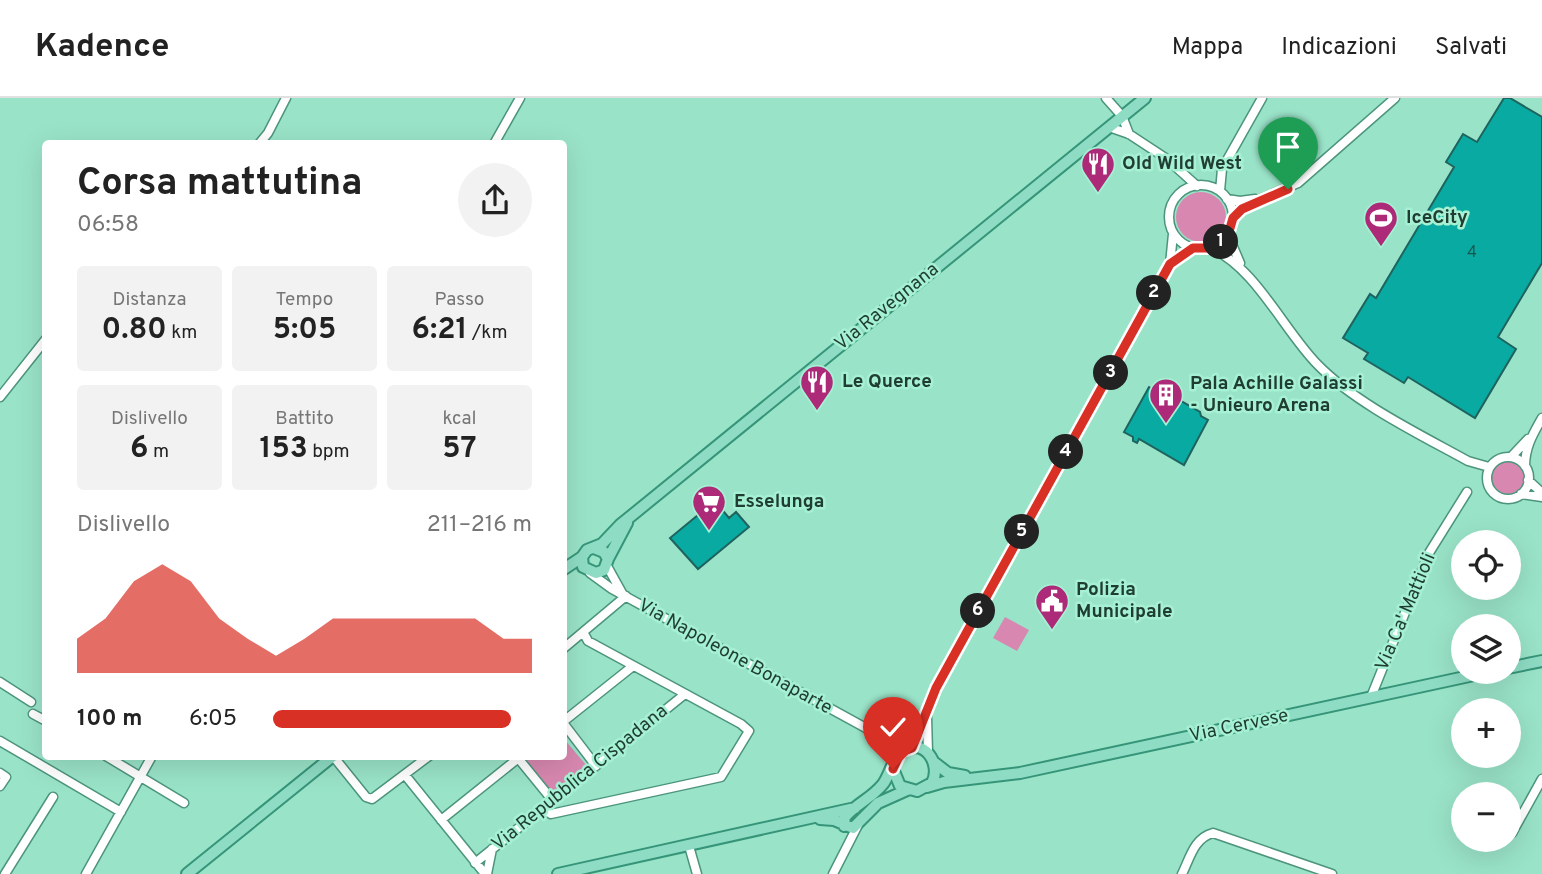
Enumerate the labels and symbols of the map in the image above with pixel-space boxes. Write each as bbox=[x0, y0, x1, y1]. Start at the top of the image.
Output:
pin bbox=[1258, 117, 1318, 189]
restaurant icon: Old Wild West bbox=[1079, 145, 1117, 194]
place label: Old Wild West bbox=[1122, 152, 1242, 176]
sports icon: IceCity bbox=[1362, 199, 1400, 248]
place label: IceCity bbox=[1406, 206, 1468, 230]
pin: 1 bbox=[1204, 225, 1238, 260]
house number: 4 bbox=[1467, 243, 1477, 263]
street label: Via Ravegnana bbox=[830, 258, 944, 356]
pin: 2 bbox=[1136, 276, 1172, 310]
pin: 3 bbox=[1094, 356, 1128, 390]
restaurant icon: Le Querce bbox=[798, 363, 836, 412]
place label: Le Querce bbox=[842, 370, 932, 394]
place label: Pala Achille Galassi - Unieuro Arena bbox=[1190, 372, 1363, 418]
building icon: Pala Achille Galassi - Unieuro Arena bbox=[1147, 376, 1185, 425]
pin: 4 bbox=[1048, 434, 1084, 470]
supermarket icon: Esselunga bbox=[690, 483, 728, 532]
place label: Esselunga bbox=[734, 490, 824, 514]
pin: 5 bbox=[1004, 514, 1040, 550]
street label: Via Ca' Mattioli bbox=[1370, 549, 1442, 675]
place label: Polizia Municipale bbox=[1076, 578, 1173, 624]
public building icon: Polizia Municipale bbox=[1033, 582, 1071, 631]
street label: Via Napoleone Bonaparte bbox=[634, 594, 836, 720]
pin: 6 bbox=[960, 594, 996, 628]
pin bbox=[863, 697, 923, 769]
street label: Via Repubblica Cispadana bbox=[487, 700, 673, 856]
street label: Via Cervese bbox=[1187, 704, 1291, 748]

